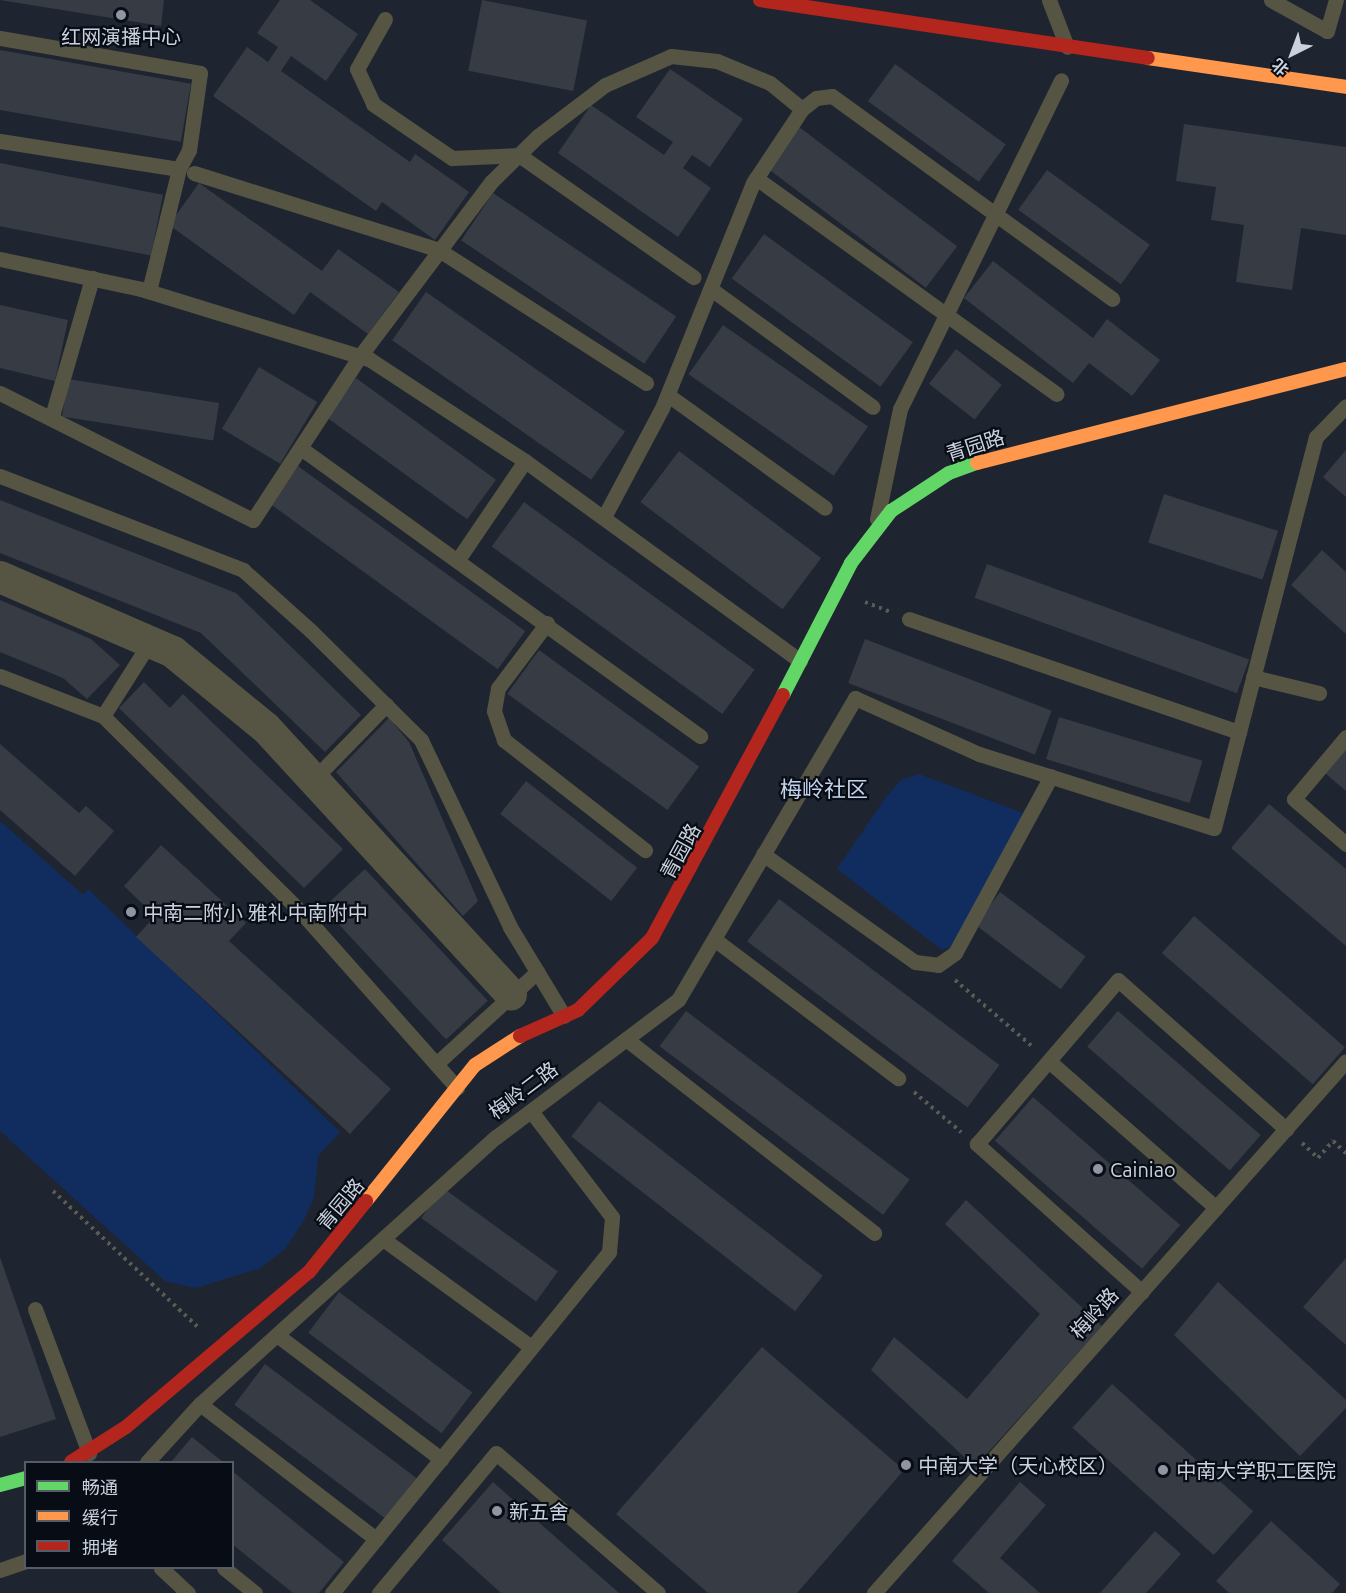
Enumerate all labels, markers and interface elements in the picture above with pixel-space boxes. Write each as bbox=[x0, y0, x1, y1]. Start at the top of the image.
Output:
marker: 红网演播中心 bbox=[114, 8, 128, 22]
place label: 红网演播中心 bbox=[61, 24, 181, 48]
north arrow bbox=[1262, 24, 1322, 84]
text: 北 bbox=[1268, 55, 1292, 79]
street label: 青园路 bbox=[943, 424, 1007, 466]
district label: 梅岭社区 bbox=[780, 776, 868, 802]
street label: 青园路 bbox=[655, 819, 705, 883]
place label: 中南二附小 雅礼中南附中 bbox=[143, 900, 368, 924]
marker: 中南二附小 雅礼中南附中 bbox=[124, 905, 138, 919]
street label: 梅岭二路 bbox=[484, 1056, 562, 1124]
place label: Cainiao bbox=[1110, 1157, 1176, 1181]
marker: Cainiao bbox=[1091, 1162, 1105, 1176]
street label: 青园路 bbox=[312, 1173, 368, 1235]
street label: 梅岭路 bbox=[1065, 1283, 1123, 1343]
place label: 中南大学（天心校区） bbox=[918, 1453, 1118, 1477]
marker: 中南大学（天心校区） bbox=[899, 1458, 913, 1472]
place label: 中南大学职工医院 bbox=[1176, 1458, 1336, 1482]
legend bbox=[24, 1461, 234, 1569]
marker: 中南大学职工医院 bbox=[1154, 1461, 1172, 1479]
text: 畅通 bbox=[82, 1477, 118, 1497]
place label: 新五舍 bbox=[509, 1499, 569, 1523]
marker: 新五舍 bbox=[490, 1504, 504, 1518]
text: 缓行 bbox=[82, 1507, 118, 1527]
text: 拥堵 bbox=[82, 1537, 118, 1557]

